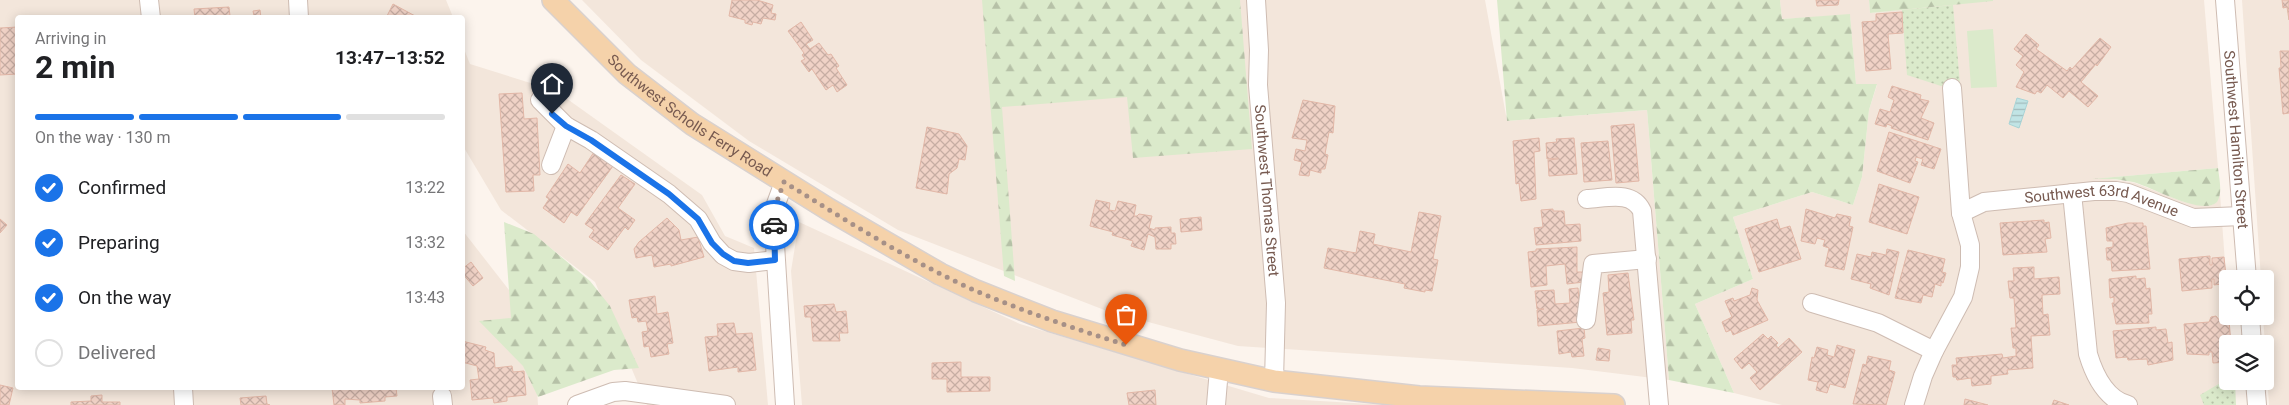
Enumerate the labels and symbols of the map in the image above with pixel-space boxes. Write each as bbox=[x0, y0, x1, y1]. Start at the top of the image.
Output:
street label: Southwest Hamilton Street bbox=[2220, 50, 2252, 230]
street label: Southwest Scholls Ferry Road bbox=[604, 51, 775, 181]
pin bbox=[531, 63, 573, 114]
street label: Southwest Thomas Street bbox=[1251, 104, 1283, 277]
street label: Southwest 63rd Avenue bbox=[2024, 182, 2181, 221]
courier bbox=[749, 200, 799, 250]
pin bbox=[1105, 294, 1147, 345]

